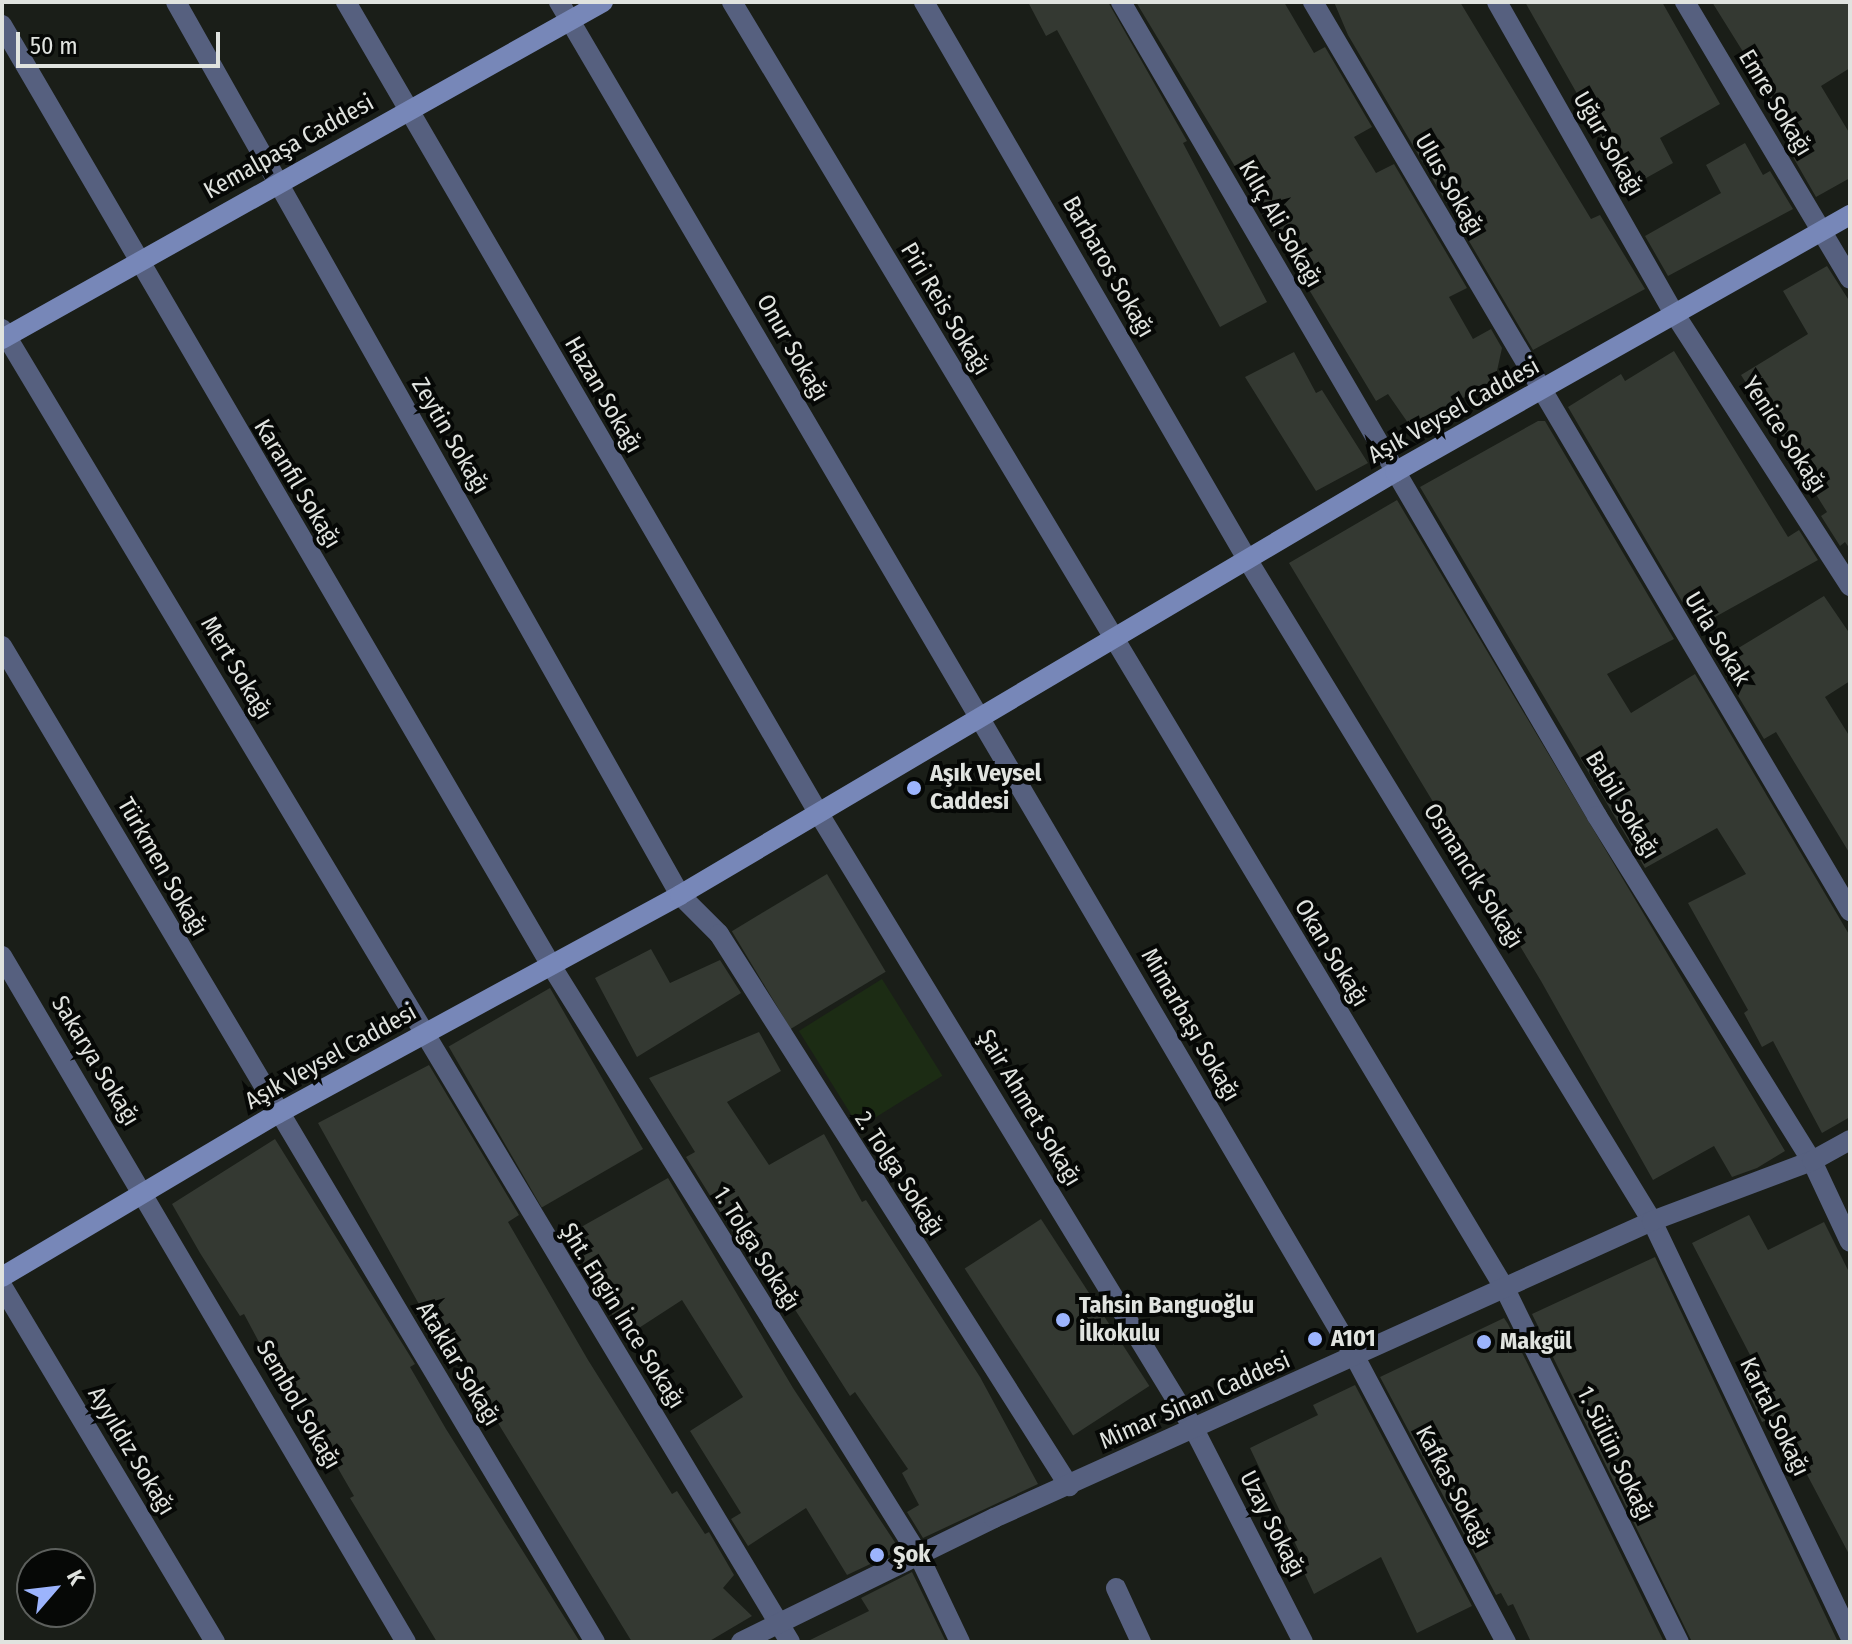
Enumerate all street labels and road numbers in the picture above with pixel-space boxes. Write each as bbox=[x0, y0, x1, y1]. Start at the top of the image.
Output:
street label: Emre Sokağı bbox=[1732, 45, 1818, 161]
street label: Uğur Sokağı bbox=[1567, 87, 1649, 201]
street label: Kemalpaşa Caddesi bbox=[199, 88, 379, 206]
street label: Ulus Sokağı bbox=[1408, 129, 1490, 241]
street label: Kılıç Ali Sokağı bbox=[1232, 155, 1328, 293]
street label: Barbaros Sokağı bbox=[1056, 191, 1160, 343]
street label: Piri Reis Sokağı bbox=[894, 238, 996, 380]
street label: Onur Sokağı bbox=[750, 289, 834, 407]
street label: Hazan Sokağı bbox=[558, 332, 648, 458]
street label: Aşık Veysel Caddesi bbox=[1363, 352, 1545, 470]
street label: Yenice Sokağı bbox=[1736, 372, 1832, 498]
street label: Zeytin Sokağı bbox=[405, 373, 495, 499]
street label: Karanfil Sokağı bbox=[247, 414, 347, 554]
street label: Urla Sokak bbox=[1678, 587, 1756, 691]
street label: Mert Sokağı bbox=[194, 611, 278, 725]
street label: Babil Sokağı bbox=[1579, 746, 1665, 864]
street label: Türkmen Sokağı bbox=[111, 793, 213, 941]
street label: Osmancık Sokağı bbox=[1417, 798, 1529, 954]
street label: Okan Sokağı bbox=[1288, 894, 1374, 1012]
street label: Mimarbaşı Sokağı bbox=[1135, 943, 1245, 1107]
street label: Sakarya Sokağı bbox=[45, 991, 145, 1131]
street label: Aşık Veysel Caddesi bbox=[240, 998, 422, 1116]
street label: Şair Ahmet Sokağı bbox=[971, 1025, 1087, 1191]
street label: 2. Tolga Sokağı bbox=[848, 1106, 950, 1242]
street label: 1. Tolga Sokağı bbox=[706, 1181, 806, 1317]
street label: Şht. Engin İnce Sokağı bbox=[553, 1218, 691, 1414]
street label: Ataklar Sokağı bbox=[410, 1297, 506, 1431]
street label: Sembol Sokağı bbox=[250, 1336, 346, 1474]
street label: Mimar Sinan Caddesi bbox=[1095, 1346, 1295, 1456]
street label: Kartal Sokağı bbox=[1733, 1353, 1815, 1481]
street label: Ayyıldız Sokağı bbox=[81, 1382, 181, 1520]
street label: 1. Sülün Sokağı bbox=[1570, 1382, 1660, 1526]
street label: Kafkas Sokağı bbox=[1409, 1421, 1497, 1553]
street label: Uzay Sokağı bbox=[1233, 1466, 1311, 1582]

